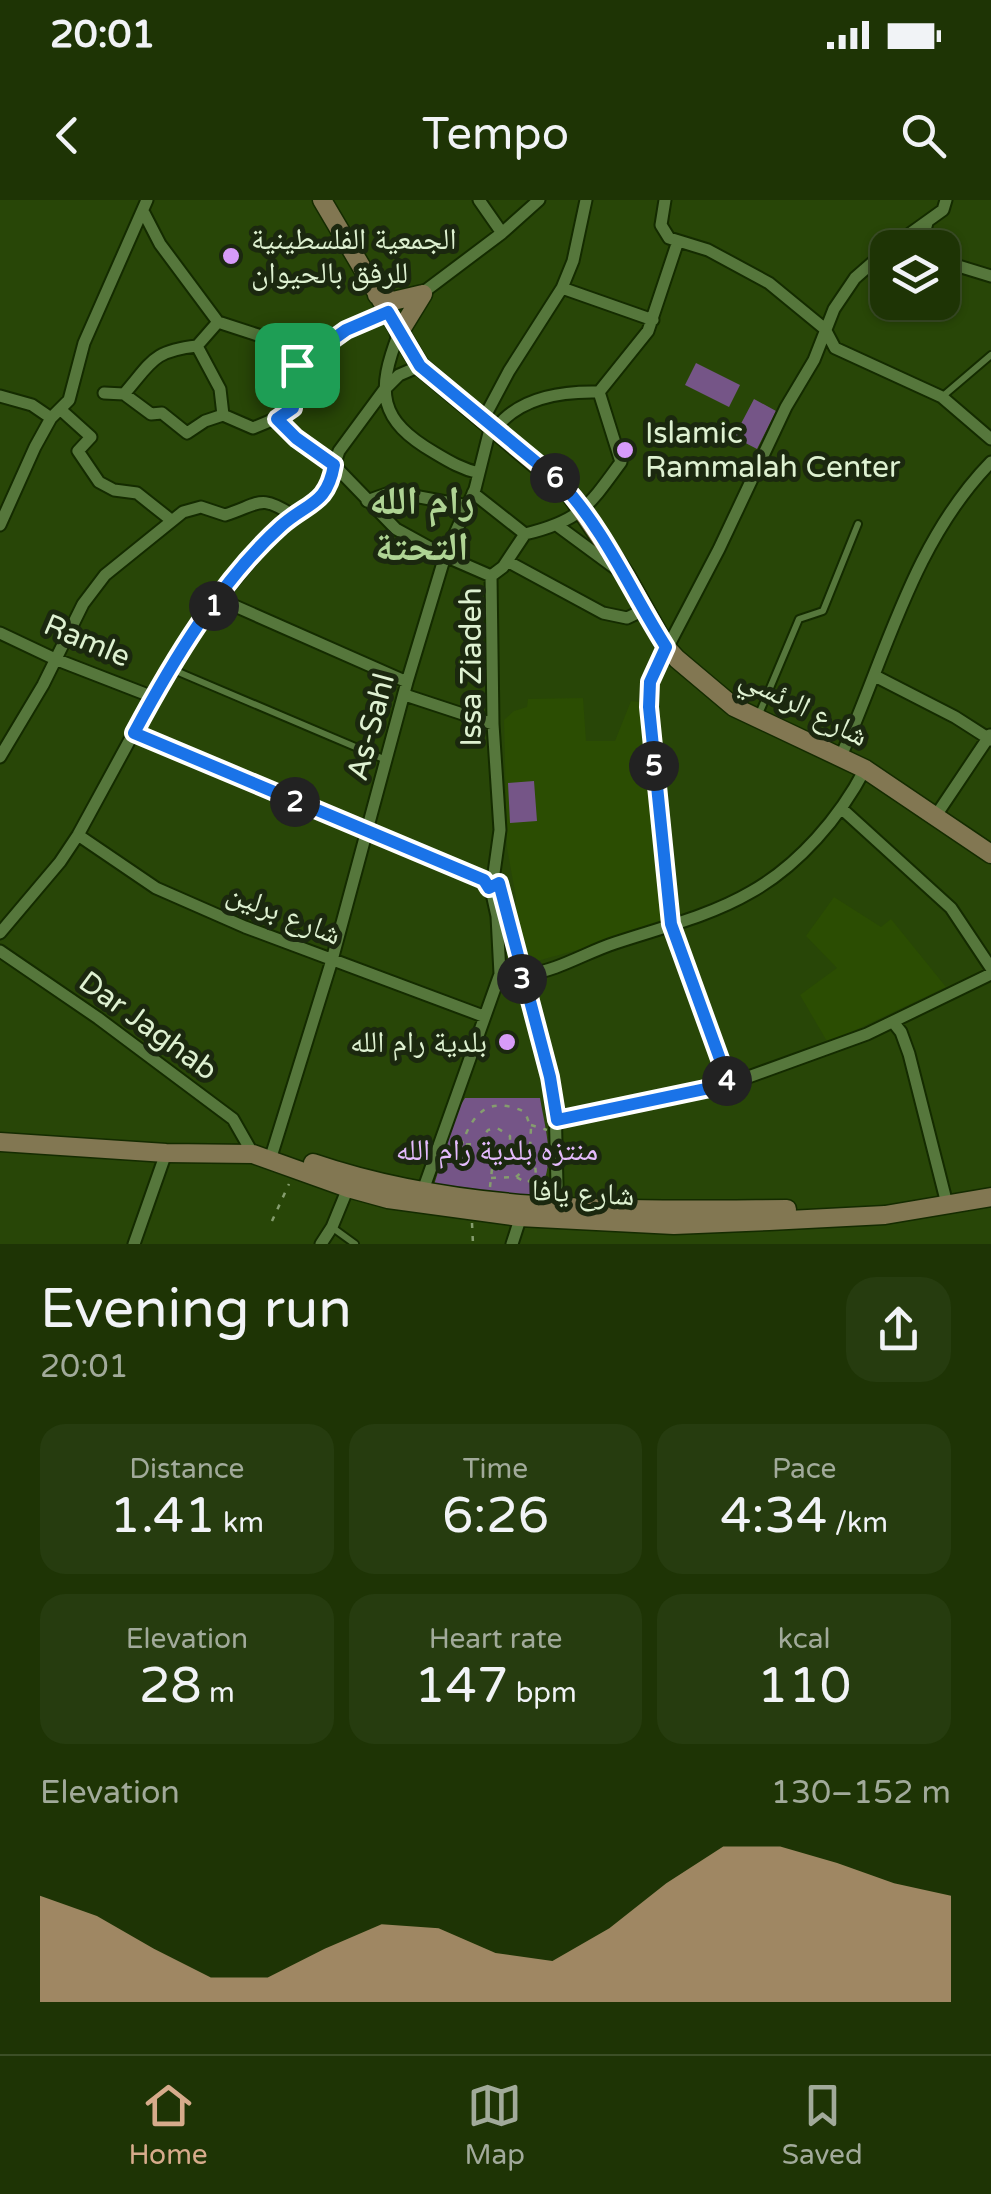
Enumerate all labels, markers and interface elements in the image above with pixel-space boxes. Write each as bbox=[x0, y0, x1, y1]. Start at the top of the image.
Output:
text: 20:01 bbox=[50, 12, 155, 58]
icon: back bbox=[40, 108, 95, 163]
text: Tempo bbox=[422, 108, 569, 162]
icon: search bbox=[896, 108, 951, 163]
place label: الجمعية الفلسطينية للرفق بالحيوان bbox=[251, 221, 457, 292]
map controls bbox=[870, 230, 960, 320]
button: layers bbox=[870, 230, 960, 320]
marker: الجمعية الفلسطينية للرفق بالحيوان bbox=[220, 245, 242, 267]
pin bbox=[255, 323, 340, 408]
icon: arrive bbox=[270, 338, 325, 393]
place label: Islamic Rammalah Center bbox=[645, 415, 901, 486]
marker: Islamic Rammalah Center bbox=[614, 439, 636, 461]
pin: 6 bbox=[530, 453, 580, 503]
text: 6 bbox=[546, 461, 564, 495]
district label: رام الله التحتة bbox=[369, 477, 475, 571]
pin: 1 bbox=[189, 581, 239, 631]
street label: Issa Ziadeh bbox=[453, 587, 490, 747]
text: 1 bbox=[205, 589, 223, 623]
street label: Ramle bbox=[38, 606, 136, 676]
street label: شارع الرئسي bbox=[731, 659, 874, 759]
street label: As-Sahl bbox=[339, 669, 403, 785]
pin: 5 bbox=[629, 741, 679, 791]
text: 5 bbox=[645, 749, 663, 783]
pin: 2 bbox=[270, 777, 320, 827]
text: 2 bbox=[286, 785, 304, 819]
street label: شارع برلين bbox=[221, 874, 347, 954]
pin: 3 bbox=[497, 954, 547, 1004]
text: 3 bbox=[513, 962, 531, 996]
street label: Dar Jaghab bbox=[72, 963, 224, 1089]
place label: بلدية رام الله bbox=[350, 1024, 487, 1061]
marker: بلدية رام الله bbox=[496, 1031, 518, 1053]
pin: 4 bbox=[702, 1056, 752, 1106]
text: 4 bbox=[718, 1064, 736, 1098]
park label: منتزه بلدية رام الله bbox=[396, 1132, 598, 1169]
street label: شارع يافا bbox=[531, 1172, 635, 1214]
text: Evening run bbox=[40, 1277, 352, 1343]
button: share bbox=[846, 1277, 951, 1382]
text: 20:01 bbox=[40, 1348, 129, 1386]
text: Distance bbox=[129, 1452, 244, 1486]
text: Time bbox=[463, 1452, 528, 1486]
text: Pace bbox=[772, 1452, 836, 1486]
text: 1.41 bbox=[110, 1486, 216, 1546]
text: 6:26 bbox=[442, 1486, 549, 1546]
text: 4:34 bbox=[720, 1486, 827, 1546]
text: km bbox=[216, 1506, 264, 1540]
text: /km bbox=[827, 1506, 888, 1540]
text: Elevation bbox=[126, 1622, 248, 1656]
text: Heart rate bbox=[429, 1622, 562, 1656]
text: kcal bbox=[778, 1622, 830, 1656]
text: 28 bbox=[139, 1656, 202, 1716]
text: 147 bbox=[414, 1656, 508, 1716]
text: 110 bbox=[757, 1656, 851, 1716]
text: m bbox=[202, 1676, 235, 1710]
text: bpm bbox=[508, 1676, 577, 1710]
text: Elevation bbox=[40, 1774, 180, 1812]
text: 130–152 m bbox=[771, 1774, 951, 1812]
tab: Home bbox=[128, 2078, 208, 2172]
tab: Map bbox=[464, 2078, 525, 2172]
tab: Saved bbox=[782, 2078, 863, 2172]

